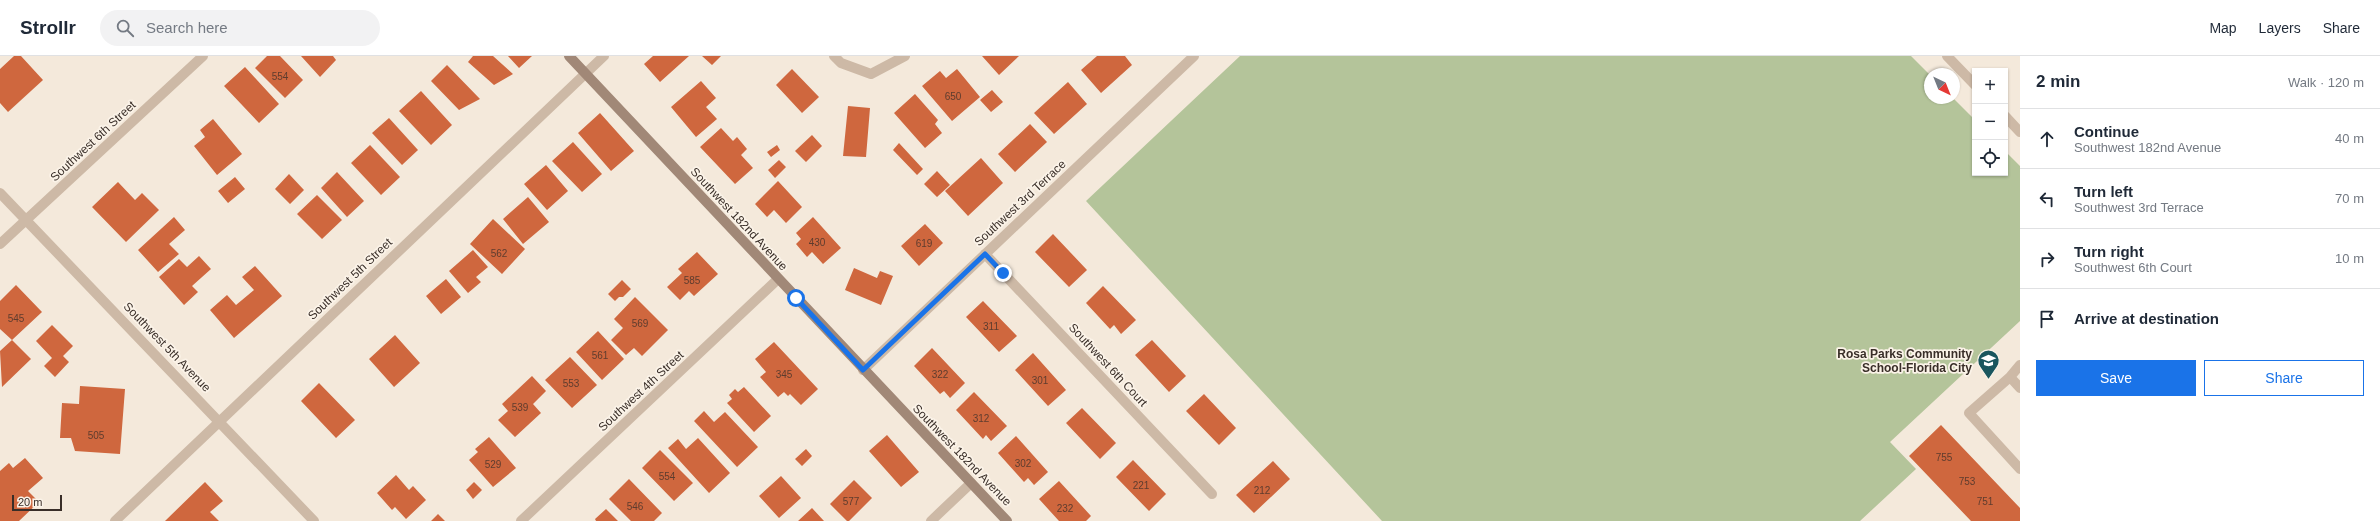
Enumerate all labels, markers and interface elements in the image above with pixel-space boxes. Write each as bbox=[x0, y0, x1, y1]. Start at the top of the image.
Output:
search box bbox=[100, 10, 380, 46]
text: Strollr bbox=[20, 17, 76, 38]
icon: search bbox=[114, 17, 136, 39]
text: Search here bbox=[146, 19, 228, 36]
text: Map bbox=[2209, 20, 2237, 36]
text: Layers bbox=[2259, 20, 2301, 36]
text: Share bbox=[2323, 20, 2360, 36]
north arrow bbox=[1924, 68, 1960, 104]
map controls bbox=[1972, 68, 2008, 176]
button: + bbox=[1972, 68, 2008, 104]
house number: 554 bbox=[272, 71, 289, 82]
text: 2 min bbox=[2036, 72, 2080, 91]
text: Walk · 120 m bbox=[2288, 75, 2364, 90]
house number: 650 bbox=[945, 91, 962, 102]
street label: Southwest 6th Street bbox=[47, 97, 139, 184]
button: − bbox=[1972, 104, 2008, 140]
text: Continue bbox=[2074, 123, 2139, 140]
icon: ahead bbox=[2036, 128, 2058, 150]
text: 40 m bbox=[2335, 131, 2364, 146]
button: locate bbox=[1972, 140, 2008, 176]
text: Southwest 182nd Avenue bbox=[2074, 140, 2221, 155]
street label: Southwest 3rd Terrace bbox=[971, 157, 1069, 249]
street label: Southwest 182nd Avenue bbox=[688, 165, 791, 274]
text: Turn left bbox=[2074, 183, 2133, 200]
icon: left bbox=[2036, 188, 2058, 210]
text: 70 m bbox=[2335, 191, 2364, 206]
text: Southwest 3rd Terrace bbox=[2074, 200, 2204, 215]
street label: Southwest 5th Street bbox=[305, 235, 395, 323]
house number: 430 bbox=[809, 237, 826, 248]
house number: 619 bbox=[916, 238, 933, 249]
text: Turn right bbox=[2074, 243, 2144, 260]
house number: 562 bbox=[491, 248, 508, 259]
icon: right bbox=[2036, 248, 2058, 270]
text: 10 m bbox=[2335, 251, 2364, 266]
text: Southwest 6th Court bbox=[2074, 260, 2192, 275]
route end bbox=[994, 264, 1012, 282]
house number: 585 bbox=[684, 275, 701, 286]
route start bbox=[787, 289, 805, 307]
street label: Southwest 5th Avenue bbox=[121, 299, 214, 395]
icon: arrive bbox=[2036, 308, 2058, 330]
text: Arrive at destination bbox=[2074, 310, 2219, 327]
house number: 545 bbox=[8, 313, 25, 324]
house number: 569 bbox=[632, 318, 649, 329]
street label: Southwest 6th Court bbox=[1066, 320, 1151, 410]
house number: 311 bbox=[983, 321, 999, 332]
street label: Southwest 4th Street bbox=[595, 347, 687, 434]
place label: Rosa Parks Community School-Florida City bbox=[1837, 347, 1972, 375]
school or university icon: Rosa Parks Community School-Florida City bbox=[1975, 348, 2001, 381]
house number: 561 bbox=[592, 350, 609, 361]
button: Save bbox=[2036, 360, 2196, 396]
button: Share bbox=[2204, 360, 2364, 396]
house number: 345 bbox=[776, 369, 793, 380]
house number: 322 bbox=[932, 369, 949, 380]
house number: 301 bbox=[1032, 375, 1049, 386]
house number: 553 bbox=[563, 378, 580, 389]
street label: Southwest 182nd Avenue bbox=[910, 401, 1014, 509]
house number: 539 bbox=[512, 402, 529, 413]
house number: 312 bbox=[973, 413, 990, 424]
house number: 505 bbox=[88, 430, 105, 441]
house number: 755 bbox=[1936, 452, 1953, 463]
house number: 302 bbox=[1015, 458, 1032, 469]
house number: 529 bbox=[485, 459, 502, 470]
house number: 554 bbox=[659, 471, 676, 482]
house number: 753 bbox=[1959, 476, 1976, 487]
house number: 221 bbox=[1133, 480, 1150, 491]
house number: 212 bbox=[1254, 485, 1271, 496]
scale bar bbox=[12, 493, 62, 512]
text: 20 m bbox=[18, 496, 42, 508]
house number: 577 bbox=[843, 496, 860, 507]
house number: 751 bbox=[1977, 496, 1994, 507]
house number: 546 bbox=[627, 501, 644, 512]
house number: 232 bbox=[1057, 503, 1074, 514]

